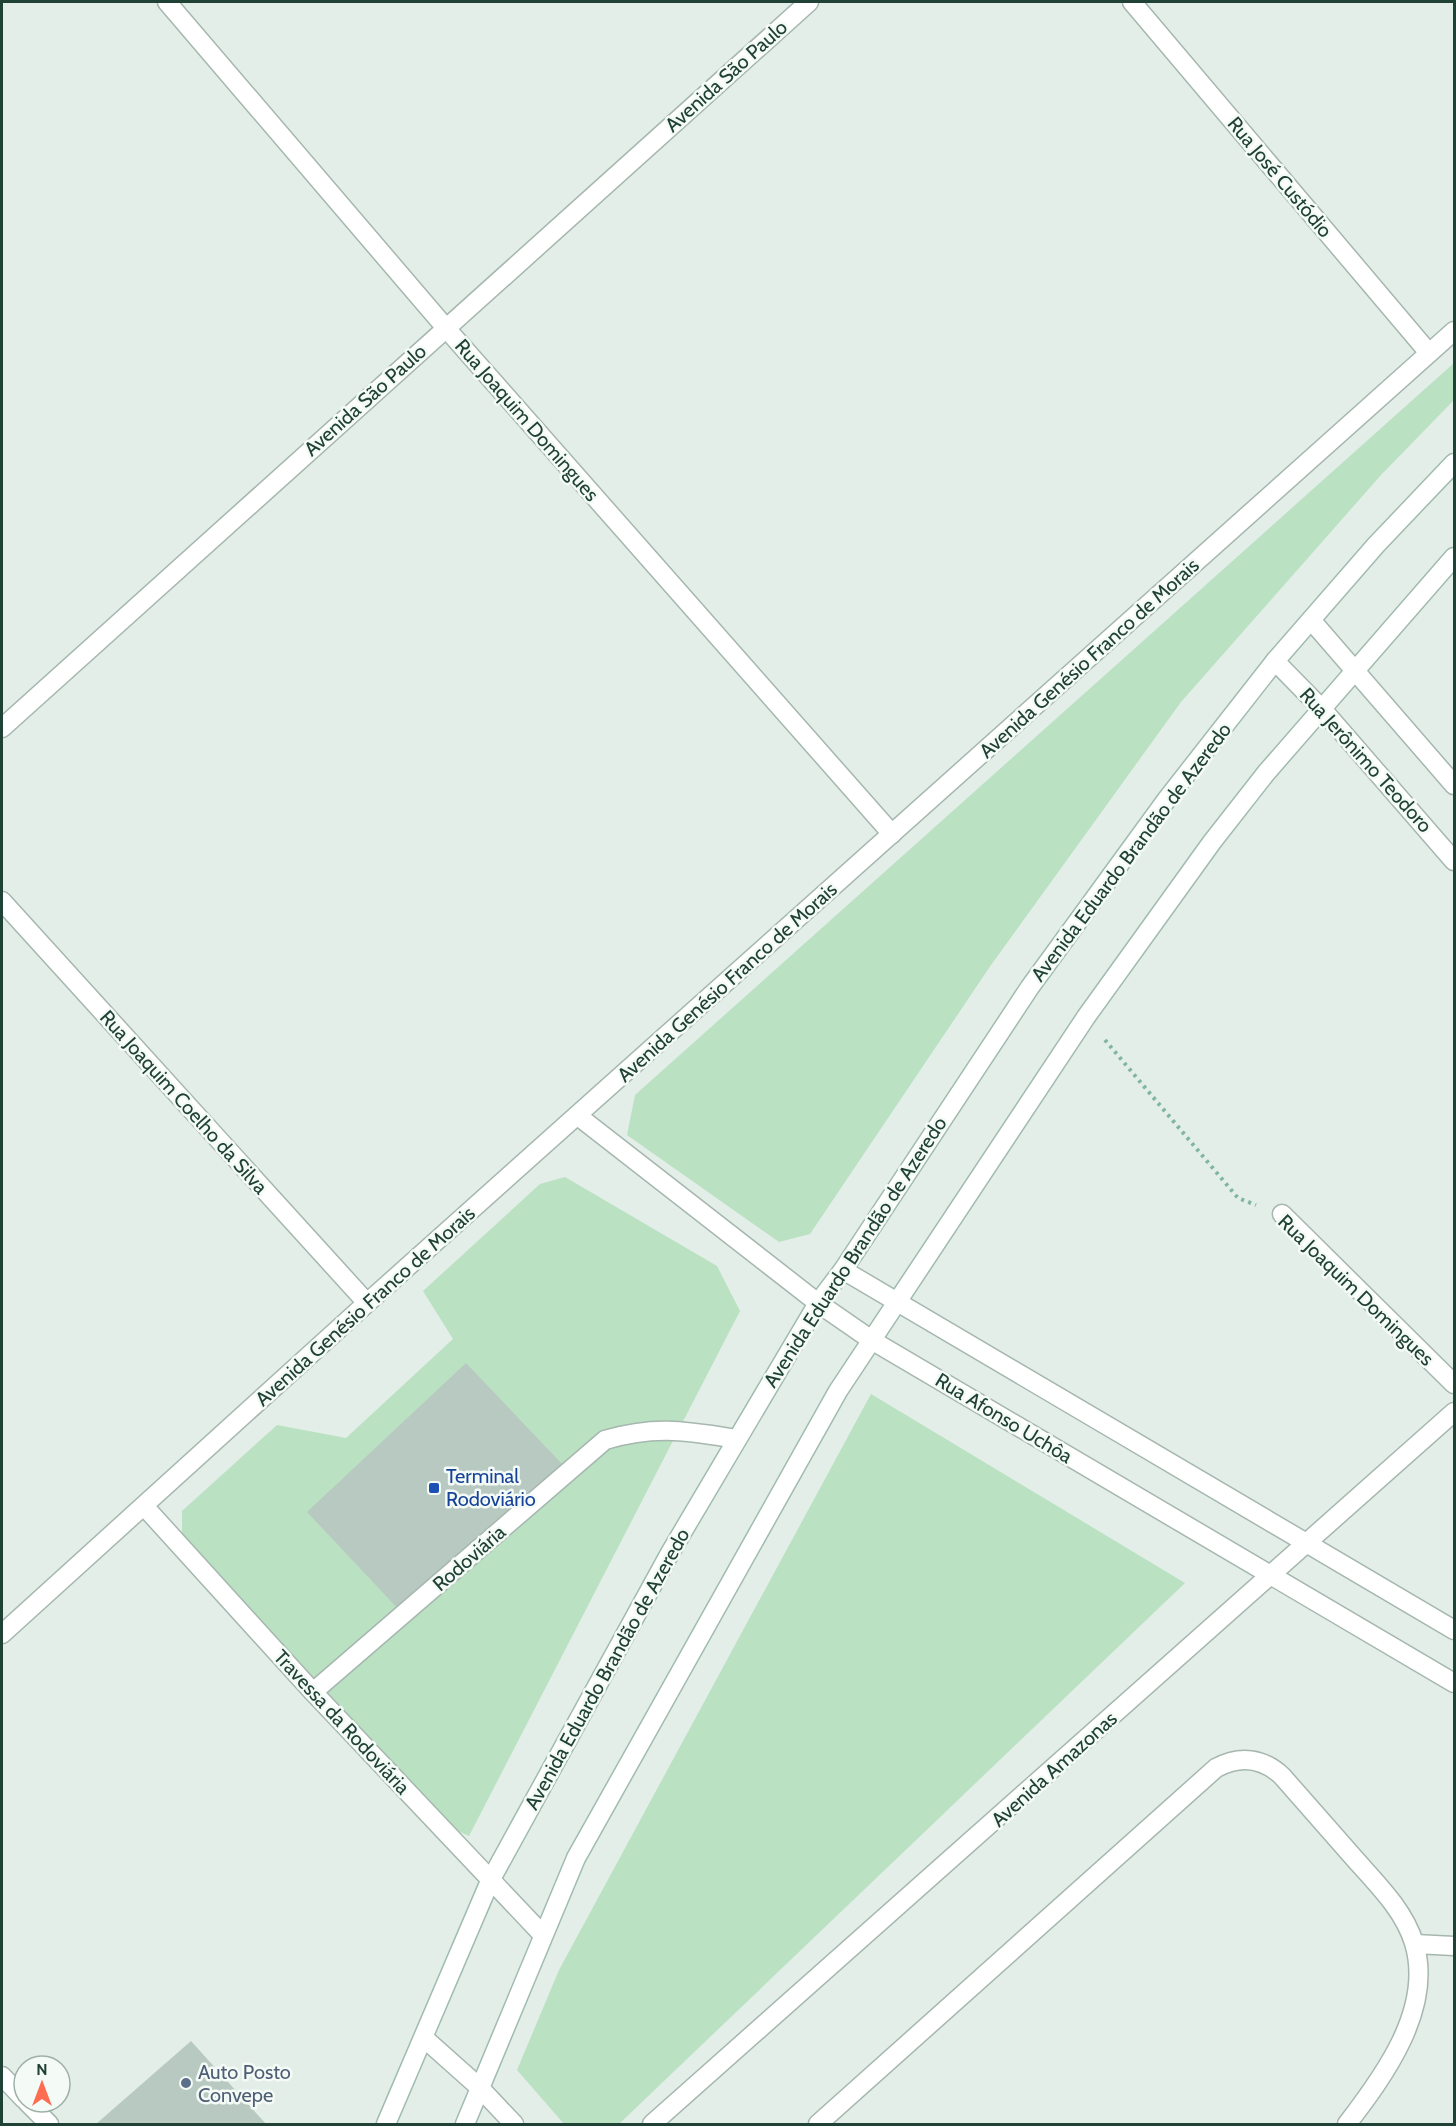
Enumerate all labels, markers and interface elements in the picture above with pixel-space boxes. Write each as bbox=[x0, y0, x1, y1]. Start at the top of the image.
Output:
street label: Avenida São Paulo bbox=[660, 15, 792, 137]
street label: Rua José Custódio bbox=[1223, 112, 1337, 242]
street label: Rua Joaquim Domingues bbox=[450, 334, 604, 506]
street label: Avenida São Paulo bbox=[299, 339, 431, 461]
street label: Avenida Genésio Franco de Morais bbox=[974, 553, 1204, 763]
street label: Rua Jerônimo Teodoro bbox=[1295, 683, 1437, 837]
street label: Avenida Eduardo Brandão de Azeredo bbox=[1026, 718, 1236, 986]
street label: Avenida Genésio Franco de Morais bbox=[612, 877, 842, 1087]
street label: Rua Joaquim Coelho da Silva bbox=[95, 1005, 273, 1199]
street label: Avenida Eduardo Brandão de Azeredo bbox=[758, 1112, 952, 1392]
street label: Avenida Genésio Franco de Morais bbox=[250, 1201, 480, 1411]
street label: Rua Joaquim Domingues bbox=[1273, 1209, 1439, 1371]
street label: Rua Afonso Uchôa bbox=[931, 1368, 1077, 1469]
place label: Terminal Rodoviário bbox=[446, 1464, 536, 1511]
marker: Terminal Rodoviário bbox=[427, 1481, 441, 1495]
street label: Rodoviária bbox=[428, 1520, 511, 1596]
street label: Avenida Eduardo Brandão de Azeredo bbox=[519, 1524, 695, 1814]
street label: Travessa da Rodoviária bbox=[269, 1645, 415, 1799]
street label: Avenida Amazonas bbox=[986, 1706, 1122, 1832]
north arrow bbox=[12, 2054, 72, 2114]
text: N bbox=[36, 2060, 48, 2079]
place label: Auto Posto Convepe bbox=[198, 2060, 291, 2107]
marker: Auto Posto Convepe bbox=[179, 2076, 193, 2090]

